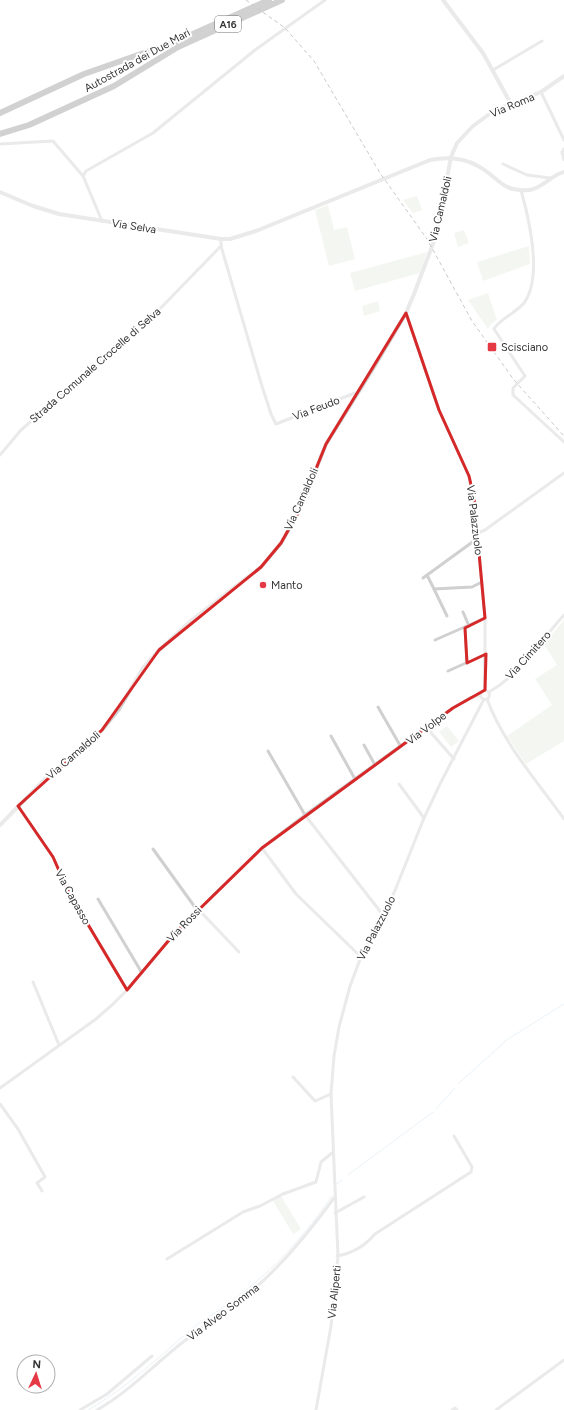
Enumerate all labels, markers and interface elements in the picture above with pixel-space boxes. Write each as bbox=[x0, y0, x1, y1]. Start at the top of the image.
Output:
road number: A16 bbox=[215, 16, 241, 32]
street label: Autostrada dei Due Mari bbox=[82, 26, 192, 95]
street label: Via Roma bbox=[488, 90, 536, 121]
street label: Via Camaldoli bbox=[427, 175, 454, 243]
street label: Via Selva bbox=[111, 217, 157, 236]
street label: Strada Comunale Crocelle di Selva bbox=[27, 305, 164, 426]
marker: Scisciano bbox=[486, 341, 498, 353]
place label: Scisciano bbox=[501, 341, 548, 354]
street label: Via Feudo bbox=[291, 394, 342, 423]
street label: Via Camaldoli bbox=[282, 466, 321, 533]
street label: Via Palazzuolo bbox=[464, 484, 485, 556]
place label: Manto bbox=[271, 579, 303, 592]
marker: Manto bbox=[258, 580, 268, 590]
street label: Via Cimitero bbox=[503, 628, 554, 682]
street label: Via Volpe bbox=[404, 709, 449, 748]
street label: Via Camaldoli bbox=[44, 728, 103, 782]
street label: Via Capasso bbox=[52, 868, 93, 927]
street label: Via Palazzuolo bbox=[355, 894, 398, 963]
street label: Via Rossi bbox=[164, 904, 205, 945]
street label: Via Aliperti bbox=[325, 1265, 344, 1320]
street label: Via Alveo Somma bbox=[185, 1281, 262, 1344]
north arrow bbox=[16, 1354, 56, 1394]
text: N bbox=[32, 1358, 41, 1371]

